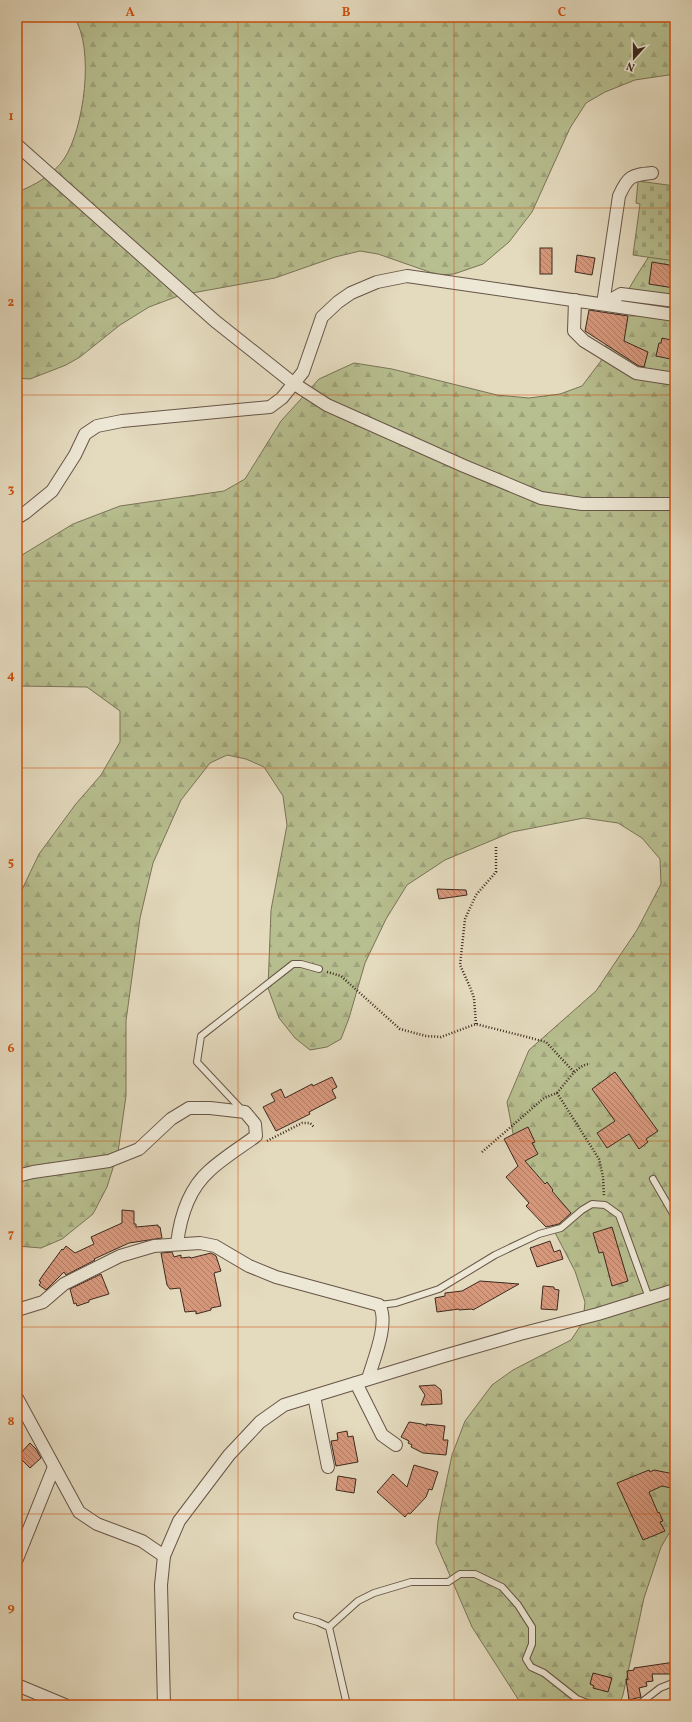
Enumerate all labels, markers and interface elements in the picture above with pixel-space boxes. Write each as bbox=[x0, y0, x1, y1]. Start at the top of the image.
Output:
text: A bbox=[125, 4, 135, 22]
text: B bbox=[342, 4, 351, 22]
text: C bbox=[558, 4, 566, 22]
north arrow bbox=[614, 38, 654, 78]
text: N bbox=[625, 58, 637, 74]
text: 1 bbox=[8, 108, 14, 126]
text: 2 bbox=[8, 294, 15, 312]
text: 3 bbox=[8, 481, 15, 499]
text: 4 bbox=[7, 667, 15, 685]
text: 5 bbox=[8, 854, 14, 872]
text: 6 bbox=[7, 1040, 15, 1058]
text: 7 bbox=[8, 1226, 14, 1244]
text: 8 bbox=[7, 1413, 15, 1431]
text: 9 bbox=[7, 1599, 15, 1617]

